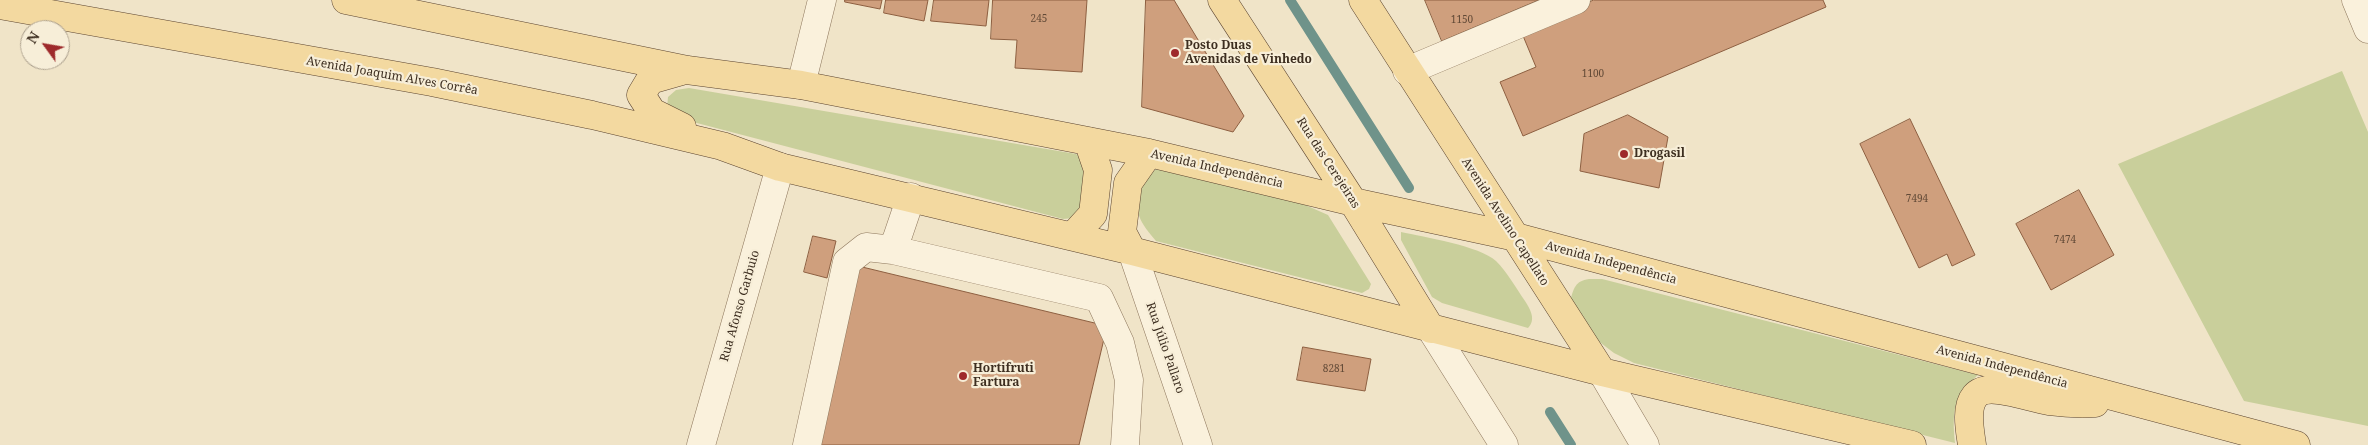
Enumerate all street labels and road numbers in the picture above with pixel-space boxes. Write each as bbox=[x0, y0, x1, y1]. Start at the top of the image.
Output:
street label: Avenida Joaquim Alves Corrêa bbox=[305, 54, 479, 98]
street label: Rua das Cerejeiras bbox=[1293, 115, 1363, 211]
street label: Avenida Independência bbox=[1149, 147, 1285, 191]
street label: Avenida Avelino Capellato bbox=[1458, 155, 1552, 289]
street label: Avenida Independência bbox=[1544, 239, 1678, 287]
street label: Rua Afonso Garbuio bbox=[717, 249, 763, 363]
street label: Rua Júlio Pallaro bbox=[1143, 300, 1187, 396]
street label: Avenida Independência bbox=[1935, 343, 2069, 391]

